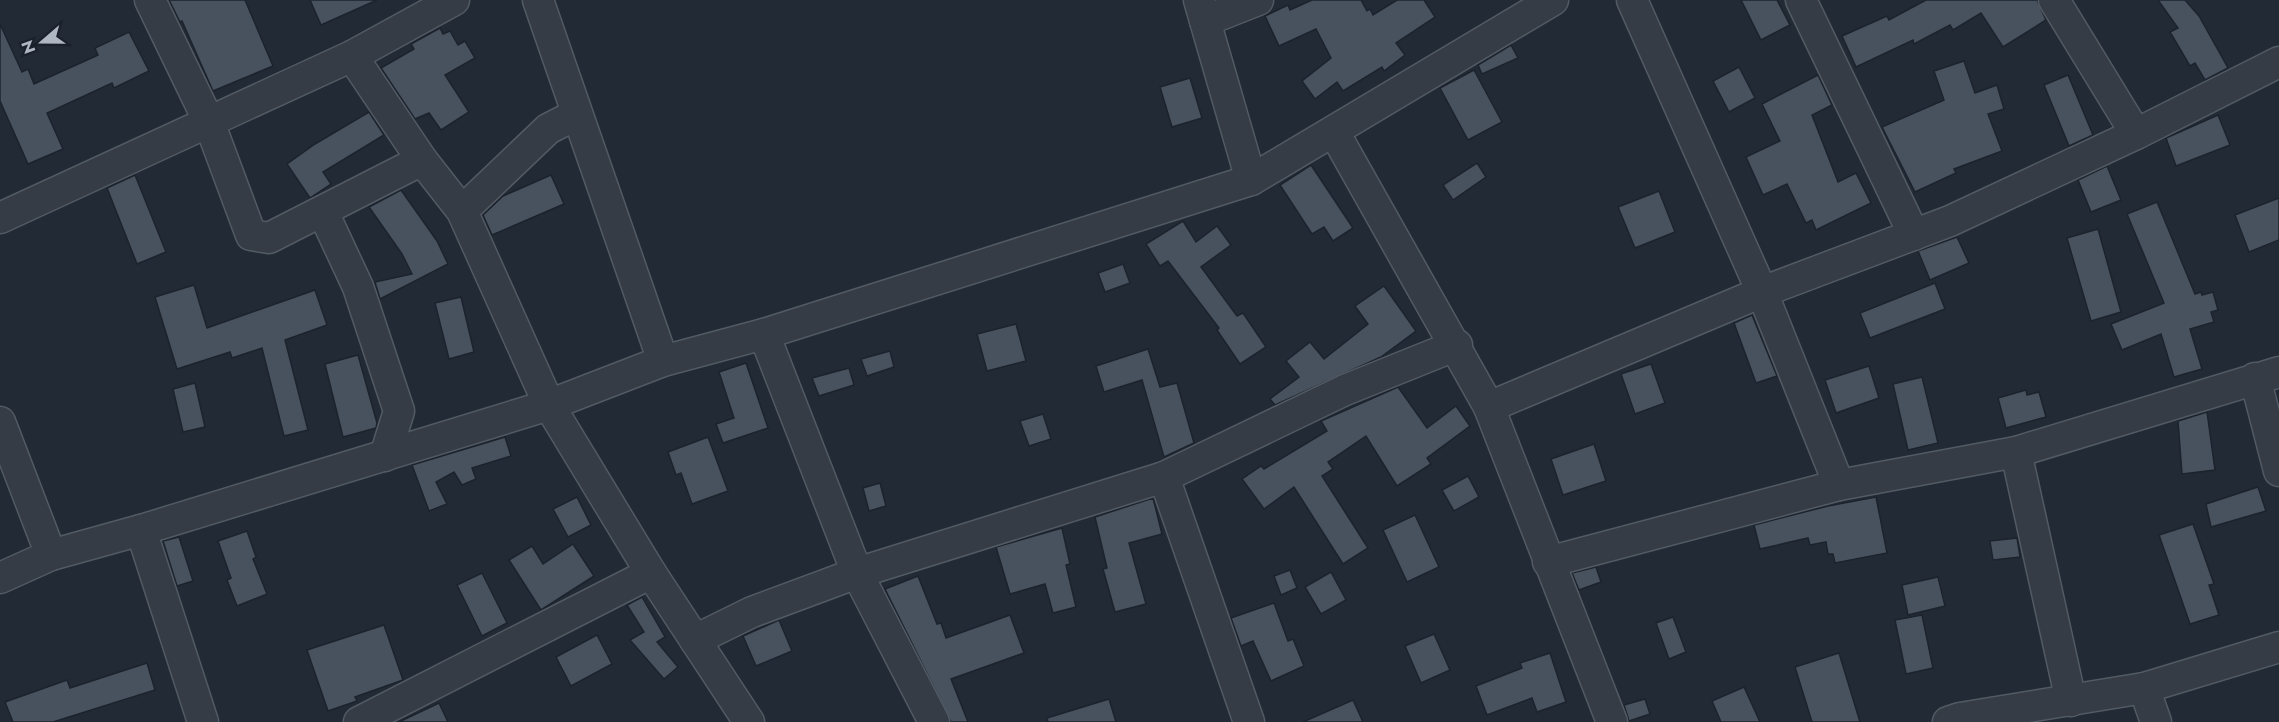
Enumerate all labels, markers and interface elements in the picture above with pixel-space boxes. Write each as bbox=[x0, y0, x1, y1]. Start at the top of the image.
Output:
north arrow bbox=[12, 12, 72, 72]
text: N bbox=[15, 37, 41, 57]

